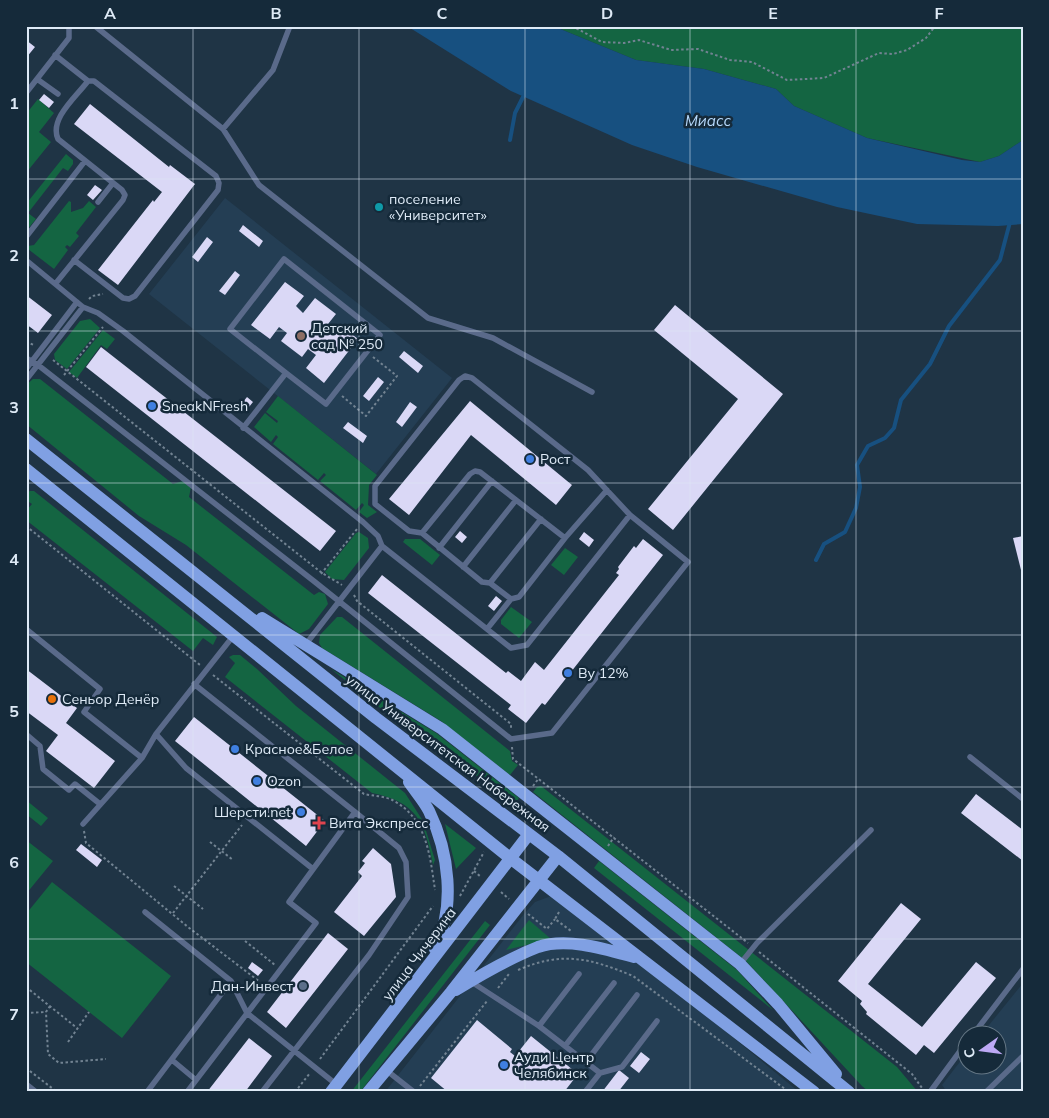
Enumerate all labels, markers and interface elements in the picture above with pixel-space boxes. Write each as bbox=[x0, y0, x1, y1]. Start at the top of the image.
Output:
text: A bbox=[104, 3, 116, 23]
text: B bbox=[270, 3, 282, 23]
text: C bbox=[437, 3, 448, 23]
text: D bbox=[601, 3, 613, 23]
text: E bbox=[768, 3, 778, 23]
text: F bbox=[934, 3, 944, 23]
text: 1 bbox=[9, 93, 19, 113]
water label: Миасс bbox=[685, 111, 731, 130]
place label: поселение «Университет» bbox=[389, 190, 487, 224]
marker: поселение «Университет» bbox=[373, 201, 385, 213]
text: 2 bbox=[9, 245, 19, 265]
place label: Детский сад № 250 bbox=[311, 319, 383, 353]
marker: Детский сад № 250 bbox=[295, 330, 307, 342]
text: 3 bbox=[9, 397, 19, 417]
place label: SneakNFresh bbox=[162, 397, 248, 415]
marker: SneakNFresh bbox=[146, 400, 158, 412]
place label: Рост bbox=[540, 450, 571, 468]
marker: Рост bbox=[524, 453, 536, 465]
text: 4 bbox=[9, 549, 19, 569]
place label: Ву 12% bbox=[578, 664, 629, 682]
marker: Ву 12% bbox=[562, 667, 574, 679]
street label: улица Университетская Набережная bbox=[342, 670, 554, 836]
place label: Сеньор Денёр bbox=[62, 690, 159, 708]
marker: Сеньор Денёр bbox=[46, 693, 58, 705]
text: 5 bbox=[9, 701, 19, 721]
place label: Красное&Белое bbox=[245, 740, 354, 758]
marker: Красное&Белое bbox=[229, 743, 241, 755]
place label: Ozon bbox=[267, 772, 301, 790]
marker: Ozon bbox=[251, 775, 263, 787]
place label: Шерсти.net bbox=[214, 803, 291, 821]
marker: Шерсти.net bbox=[295, 806, 307, 818]
place label: Вита Экспресс bbox=[329, 814, 428, 832]
marker: Вита Экспресс bbox=[313, 817, 325, 829]
text: 6 bbox=[9, 852, 19, 872]
street label: улица Чичерина bbox=[378, 904, 460, 1004]
place label: Дан-Инвест bbox=[211, 977, 294, 995]
marker: Дан-Инвест bbox=[297, 980, 309, 992]
text: 7 bbox=[9, 1004, 19, 1024]
north arrow bbox=[956, 1026, 1006, 1076]
text: С bbox=[959, 1046, 979, 1060]
place label: Ауди Центр Челябинск bbox=[514, 1048, 594, 1082]
marker: Ауди Центр Челябинск bbox=[498, 1059, 510, 1071]

